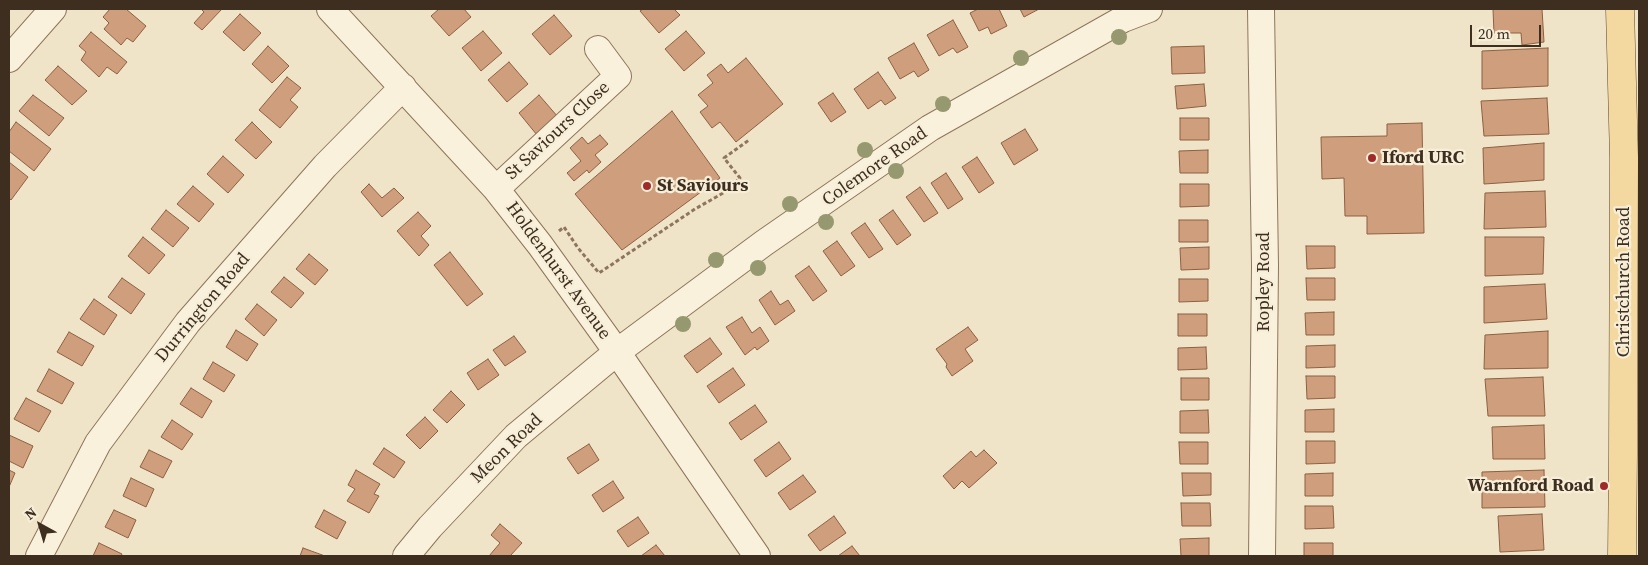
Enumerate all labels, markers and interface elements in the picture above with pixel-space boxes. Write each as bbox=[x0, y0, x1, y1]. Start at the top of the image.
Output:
scale bar bbox=[1473, 15, 1544, 47]
text: 20 m bbox=[1478, 23, 1510, 44]
street label: St Saviours Close bbox=[501, 77, 615, 185]
street label: Colemore Road bbox=[818, 123, 932, 211]
place label: Iford URC bbox=[1382, 147, 1464, 169]
marker: Iford URC bbox=[1366, 152, 1378, 164]
place label: St Saviours bbox=[657, 175, 748, 197]
marker: St Saviours bbox=[641, 180, 653, 192]
street label: Holdenhurst Avenue bbox=[501, 198, 615, 344]
street label: Christchurch Road bbox=[1613, 207, 1635, 357]
street label: Ropley Road bbox=[1253, 232, 1275, 332]
street label: Durrington Road bbox=[151, 249, 255, 367]
street label: Meon Road bbox=[467, 410, 547, 488]
place label: Warnford Road bbox=[1468, 475, 1594, 497]
marker: Warnford Road bbox=[1598, 480, 1610, 492]
north arrow bbox=[15, 500, 65, 550]
text: N bbox=[20, 502, 41, 524]

